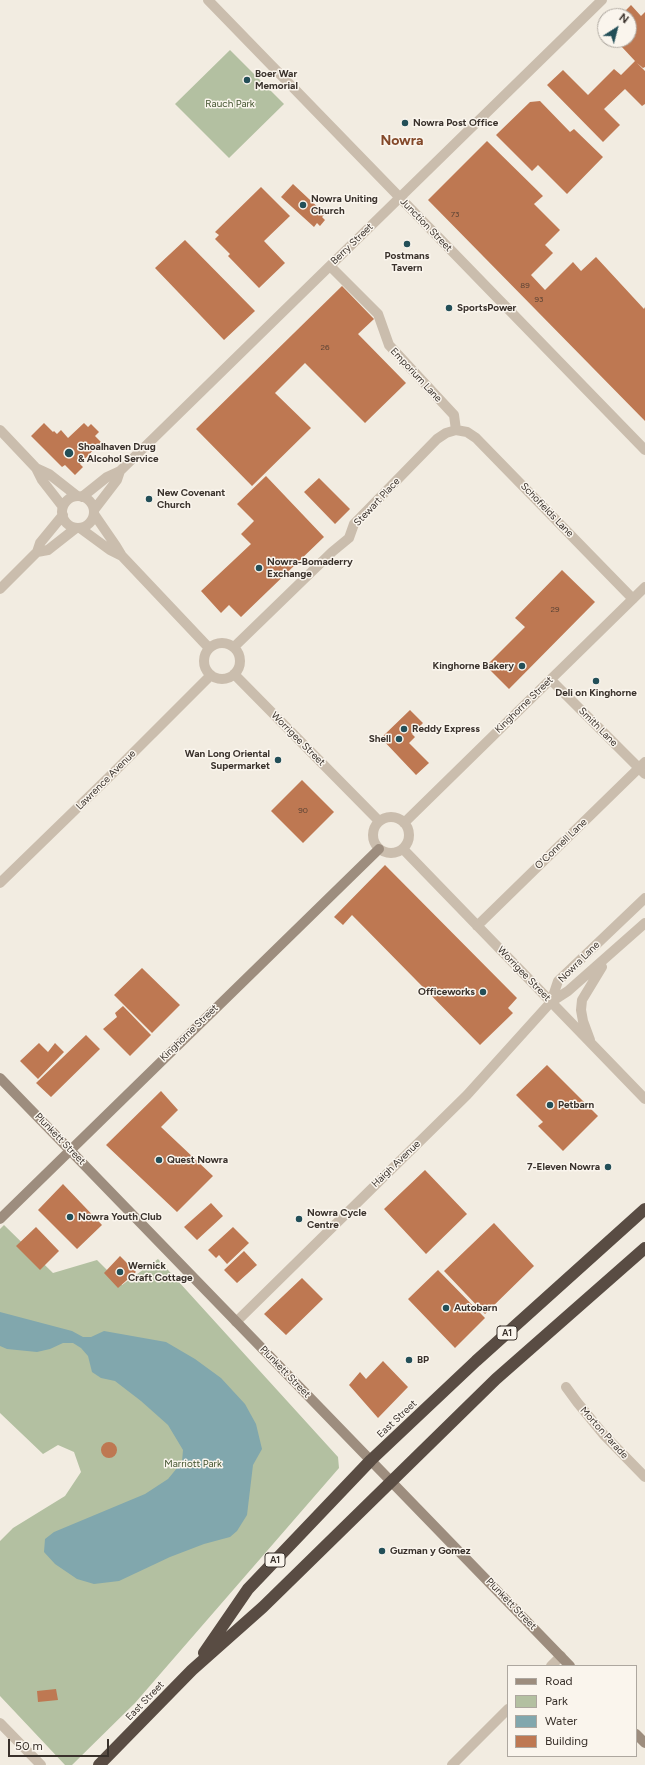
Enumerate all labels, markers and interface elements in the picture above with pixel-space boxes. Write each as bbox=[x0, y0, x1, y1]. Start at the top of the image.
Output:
north arrow bbox=[597, 8, 637, 48]
text: N bbox=[616, 11, 631, 26]
place label: Boer War Memorial bbox=[255, 68, 298, 92]
marker: Boer War Memorial bbox=[242, 75, 252, 85]
park label: Rauch Park bbox=[205, 98, 255, 110]
place label: Nowra Post Office bbox=[413, 117, 498, 129]
marker: Nowra Post Office bbox=[400, 118, 410, 128]
district label: Nowra bbox=[380, 133, 424, 149]
place label: Nowra Uniting Church bbox=[311, 193, 378, 216]
street label: Junction Street bbox=[397, 196, 455, 254]
marker: Nowra Uniting Church bbox=[298, 200, 308, 210]
house number: 73 bbox=[451, 210, 459, 220]
street label: Berry Street bbox=[328, 221, 376, 267]
marker: Postmans Tavern bbox=[402, 239, 412, 249]
place label: Postmans Tavern bbox=[385, 250, 429, 274]
house number: 89 bbox=[520, 281, 530, 291]
house number: 93 bbox=[535, 295, 543, 305]
place label: SportsPower bbox=[457, 302, 516, 314]
marker: SportsPower bbox=[444, 303, 454, 313]
house number: 26 bbox=[321, 343, 329, 353]
street label: Emporium Lane bbox=[388, 345, 444, 405]
place label: Shoalhaven Drug & Alcohol Service bbox=[78, 441, 159, 464]
marker: Shoalhaven Drug & Alcohol Service bbox=[63, 447, 75, 459]
street label: Stewart Place bbox=[352, 475, 402, 529]
street label: Schofields Lane bbox=[518, 480, 576, 540]
place label: New Covenant Church bbox=[157, 487, 225, 510]
marker: New Covenant Church bbox=[144, 494, 154, 504]
place label: Nowra-Bomaderry Exchange bbox=[267, 556, 353, 580]
marker: Nowra-Bomaderry Exchange bbox=[254, 563, 264, 573]
house number: 29 bbox=[551, 605, 559, 615]
place label: Kinghorne Bakery bbox=[432, 660, 514, 672]
marker: Kinghorne Bakery bbox=[517, 661, 527, 671]
street label: Kinghorne Street bbox=[492, 674, 556, 736]
marker: Deli on Kinghorne bbox=[591, 676, 601, 686]
place label: Deli on Kinghorne bbox=[555, 687, 637, 699]
street label: Smith Lane bbox=[576, 705, 620, 749]
street label: Worrigee Street bbox=[269, 710, 327, 768]
place label: Reddy Express bbox=[412, 723, 480, 735]
marker: Reddy Express bbox=[399, 724, 409, 734]
place label: Shell bbox=[369, 733, 391, 745]
marker: Shell bbox=[394, 734, 404, 744]
street label: Lawrence Avenue bbox=[74, 748, 138, 812]
place label: Wan Long Oriental Supermarket bbox=[185, 748, 270, 772]
marker: Wan Long Oriental Supermarket bbox=[273, 755, 283, 765]
house number: 90 bbox=[298, 806, 308, 816]
street label: O'Connell Lane bbox=[533, 816, 589, 872]
street label: Nowra Lane bbox=[556, 939, 602, 985]
street label: Worrigee Street bbox=[495, 944, 553, 1004]
place label: Officeworks bbox=[418, 986, 475, 998]
marker: Officeworks bbox=[478, 987, 488, 997]
street label: Kinghorne Street bbox=[157, 1002, 221, 1064]
place label: Petbarn bbox=[558, 1099, 594, 1111]
marker: Petbarn bbox=[545, 1100, 555, 1110]
street label: Plunkett Street bbox=[32, 1111, 88, 1167]
street label: Haigh Avenue bbox=[369, 1138, 423, 1190]
place label: Quest Nowra bbox=[167, 1154, 228, 1166]
marker: Quest Nowra bbox=[154, 1155, 164, 1165]
place label: 7-Eleven Nowra bbox=[527, 1161, 600, 1173]
marker: 7-Eleven Nowra bbox=[603, 1162, 613, 1172]
place label: Nowra Cycle Centre bbox=[307, 1207, 366, 1230]
place label: Nowra Youth Club bbox=[78, 1211, 162, 1223]
marker: Nowra Youth Club bbox=[65, 1212, 75, 1222]
marker: Nowra Cycle Centre bbox=[294, 1214, 304, 1224]
place label: Wernick Craft Cottage bbox=[128, 1260, 193, 1284]
marker: Wernick Craft Cottage bbox=[115, 1267, 125, 1277]
place label: Autobarn bbox=[454, 1302, 497, 1314]
marker: Autobarn bbox=[441, 1303, 451, 1313]
road number: A1 bbox=[497, 1326, 517, 1340]
street label: Plunkett Street bbox=[257, 1344, 313, 1400]
place label: BP bbox=[417, 1354, 429, 1366]
marker: BP bbox=[404, 1355, 414, 1365]
street label: East Street bbox=[375, 1398, 419, 1440]
street label: Morton Parade bbox=[578, 1405, 630, 1461]
park label: Marriott Park bbox=[164, 1458, 222, 1470]
place label: Guzman y Gomez bbox=[390, 1545, 470, 1557]
marker: Guzman y Gomez bbox=[377, 1546, 387, 1556]
road number: A1 bbox=[265, 1553, 285, 1567]
street label: Plunkett Street bbox=[483, 1576, 539, 1632]
legend bbox=[507, 1665, 637, 1757]
text: Road bbox=[545, 1674, 573, 1688]
street label: East Street bbox=[123, 1679, 167, 1723]
text: Park bbox=[545, 1694, 568, 1708]
text: Water bbox=[545, 1714, 577, 1728]
scale bar bbox=[10, 1731, 111, 1757]
text: Building bbox=[545, 1734, 588, 1748]
text: 50 m bbox=[15, 1739, 43, 1753]

